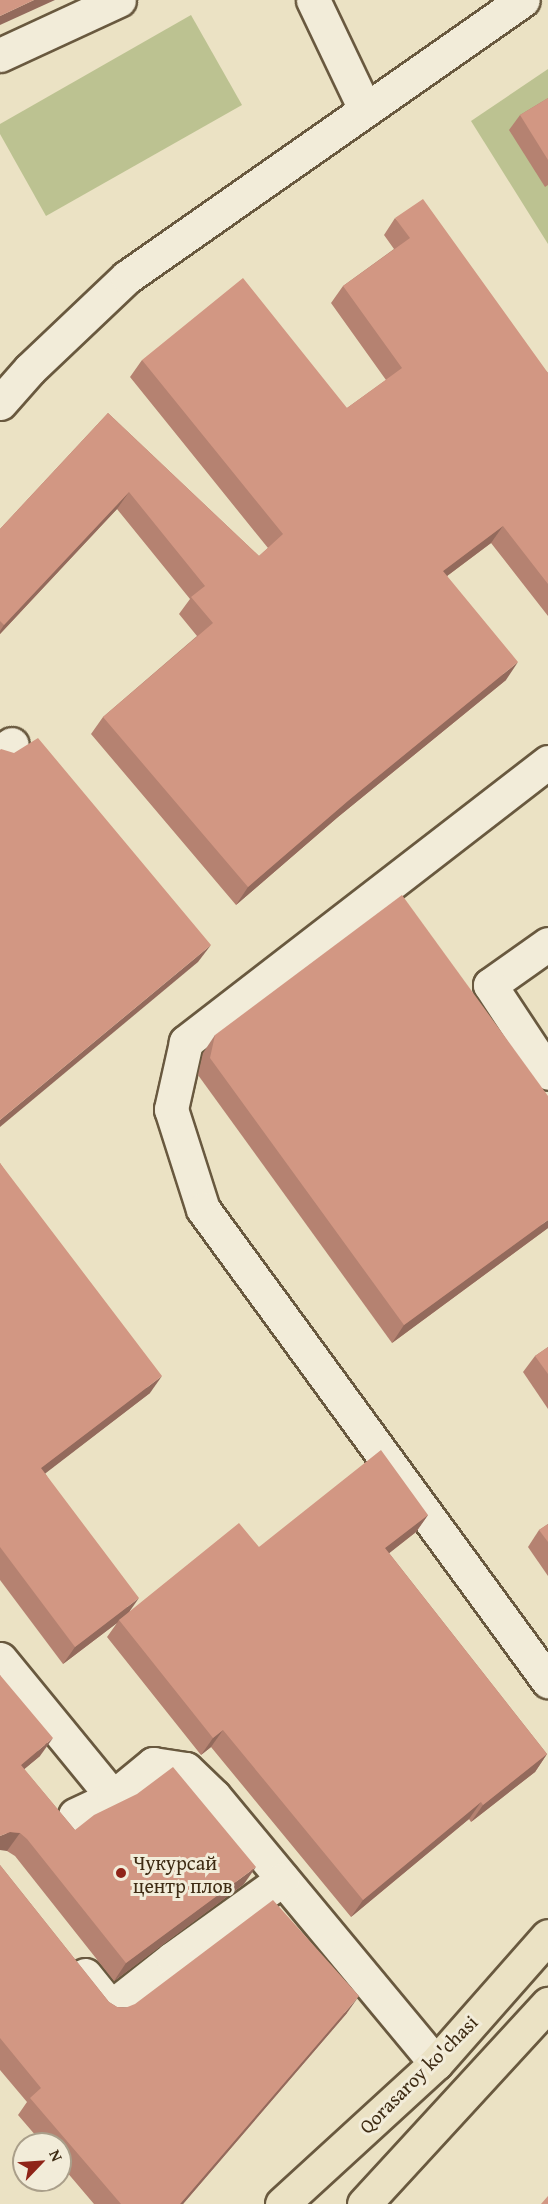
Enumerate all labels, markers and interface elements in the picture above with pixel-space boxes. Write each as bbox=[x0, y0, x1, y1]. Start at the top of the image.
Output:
place label: Чукурсай центр плов bbox=[133, 1850, 232, 1897]
marker: Чукурсай центр плов bbox=[114, 1866, 128, 1880]
street label: Qorasaroy ko'chasi bbox=[354, 2010, 482, 2138]
north arrow bbox=[12, 2132, 72, 2192]
text: N bbox=[43, 2145, 70, 2165]

